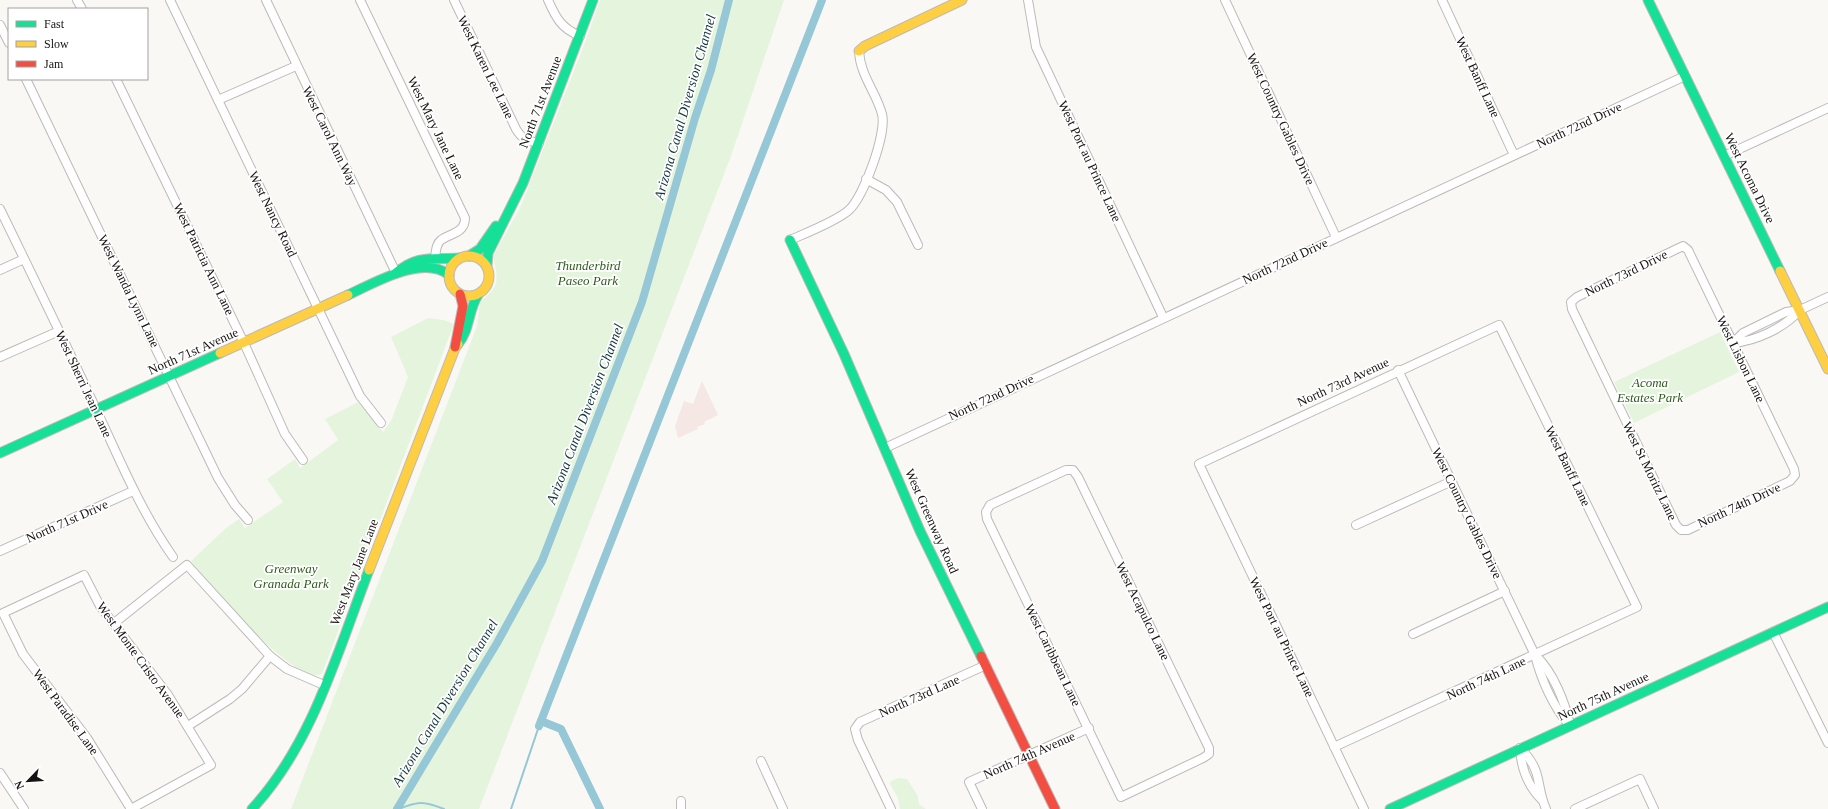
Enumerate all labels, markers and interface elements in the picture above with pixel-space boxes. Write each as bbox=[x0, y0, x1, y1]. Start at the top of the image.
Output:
legend bbox=[8, 8, 148, 80]
street label: West Karen Lee Lane bbox=[455, 13, 518, 121]
water label: Arizona Canal Diversion Channel bbox=[651, 13, 719, 202]
text: Fast bbox=[44, 17, 65, 31]
street label: West Banff Lane bbox=[1453, 34, 1503, 120]
text: Slow bbox=[44, 37, 69, 51]
street label: West Country Gables Drive bbox=[1244, 51, 1318, 188]
street label: North 71st Avenue bbox=[516, 54, 565, 150]
text: Jam bbox=[44, 57, 64, 71]
street label: West Mary Jane Lane bbox=[405, 74, 468, 182]
street label: West Carol Ann Way bbox=[299, 84, 361, 189]
street label: West Port au Prince Lane bbox=[1055, 98, 1125, 224]
street label: North 72nd Drive bbox=[1534, 99, 1624, 151]
street label: West Acoma Drive bbox=[1722, 130, 1778, 226]
street label: West Nancy Road bbox=[246, 169, 300, 260]
street label: West Patricia Ann Lane bbox=[170, 201, 238, 318]
street label: West Wanda Lynn Lane bbox=[95, 232, 163, 350]
street label: North 72nd Drive bbox=[1240, 235, 1330, 287]
street label: North 73rd Drive bbox=[1582, 246, 1670, 300]
park label: Thunderbird Paseo Park bbox=[555, 258, 621, 288]
street label: West Lisbon Lane bbox=[1714, 313, 1769, 405]
water label: Arizona Canal Diversion Channel bbox=[543, 322, 626, 507]
street label: North 71st Avenue bbox=[146, 324, 241, 378]
street label: West Sherri Jean Lane bbox=[53, 328, 115, 440]
street label: North 73rd Avenue bbox=[1295, 354, 1391, 410]
street label: North 72nd Drive bbox=[946, 371, 1036, 423]
park label: Acoma Estates Park bbox=[1616, 375, 1683, 405]
street label: West St Moritz Lane bbox=[1620, 419, 1680, 523]
street label: West Banff Lane bbox=[1542, 423, 1594, 509]
street label: West Country Gables Drive bbox=[1429, 445, 1505, 581]
street label: West Greenway Road bbox=[902, 466, 962, 576]
street label: North 74th Drive bbox=[1695, 479, 1783, 531]
street label: North 71st Drive bbox=[24, 496, 110, 546]
street label: West Mary Jane Lane bbox=[327, 517, 381, 627]
street label: West Acapulco Lane bbox=[1113, 560, 1173, 663]
park label: Greenway Granada Park bbox=[253, 561, 329, 591]
street label: West Port au Prince Lane bbox=[1246, 574, 1318, 700]
street label: West Monte Cristo Avenue bbox=[94, 599, 188, 721]
street label: West Caribbean Lane bbox=[1022, 602, 1084, 709]
water label: Arizona Canal Diversion Channel bbox=[389, 617, 501, 790]
street label: North 74th Lane bbox=[1444, 653, 1528, 703]
street label: West Paradise Lane bbox=[30, 666, 102, 758]
street label: North 75th Avenue bbox=[1555, 668, 1651, 724]
street label: North 73rd Lane bbox=[876, 671, 962, 720]
street label: North 74th Avenue bbox=[981, 728, 1077, 782]
north arrow bbox=[8, 761, 48, 801]
text: N bbox=[12, 779, 26, 791]

